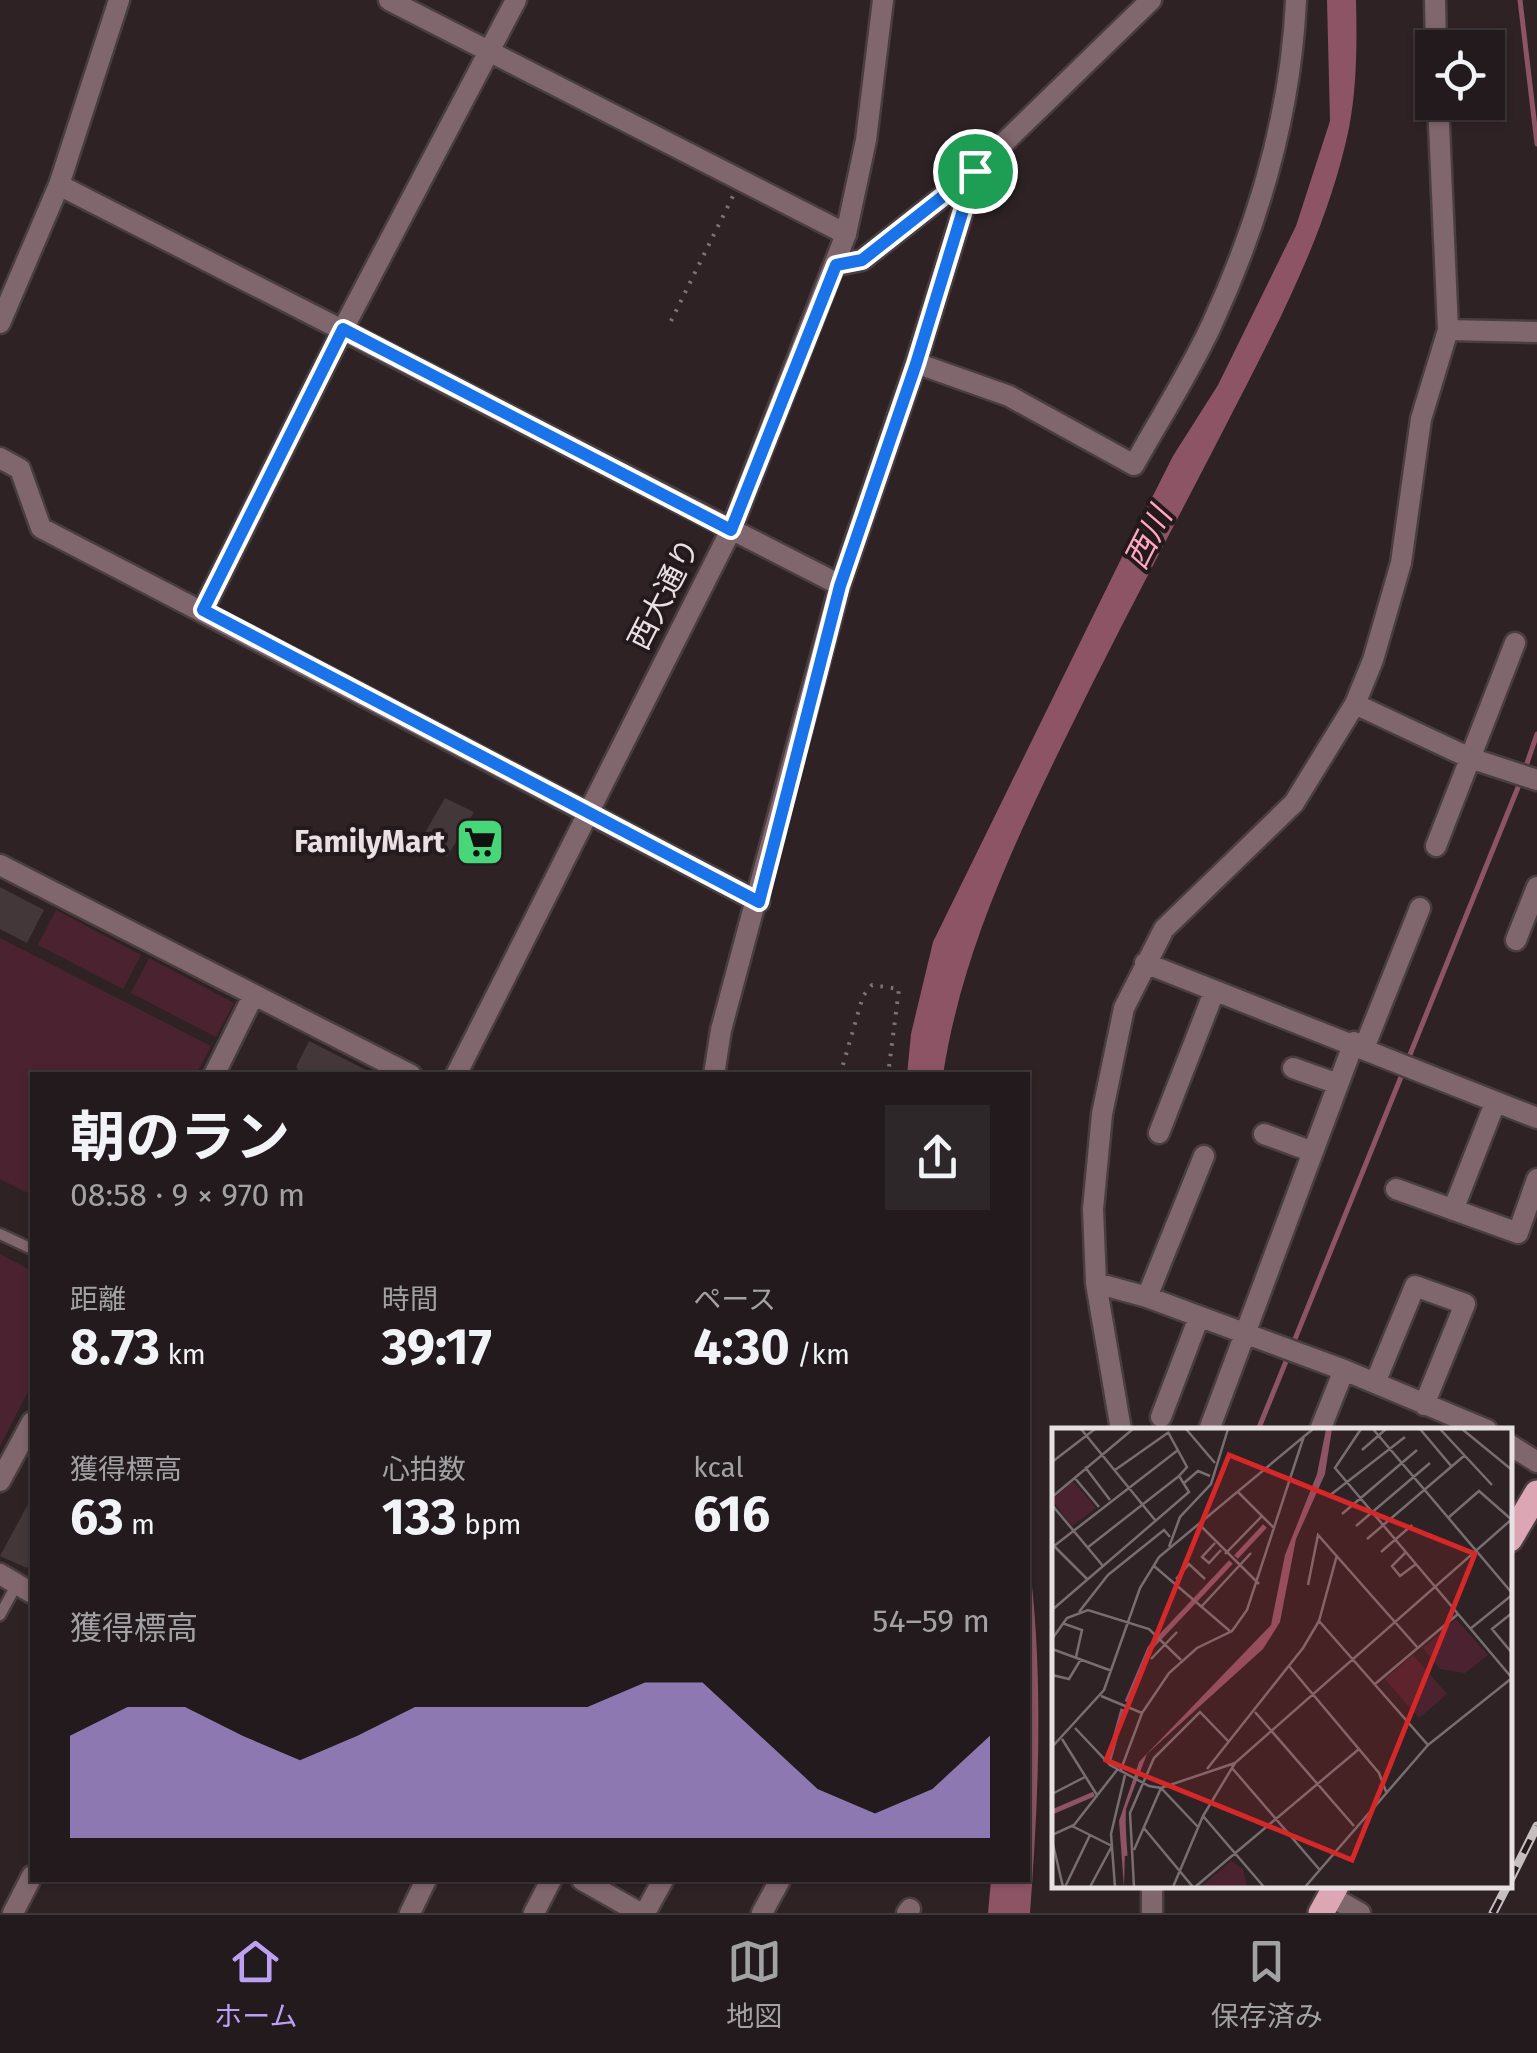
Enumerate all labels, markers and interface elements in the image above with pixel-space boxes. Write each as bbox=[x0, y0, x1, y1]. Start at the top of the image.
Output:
map controls bbox=[1415, 30, 1505, 120]
button: locate bbox=[1415, 30, 1505, 120]
pin bbox=[933, 129, 1018, 214]
icon: arrive bbox=[948, 144, 1003, 199]
water label: 西川 bbox=[1117, 498, 1181, 575]
street label: 西大通り bbox=[621, 532, 707, 656]
supermarket icon: FamilyMart bbox=[454, 816, 506, 868]
place label: FamilyMart bbox=[294, 824, 445, 860]
text: 朝のラン bbox=[70, 1105, 290, 1171]
button: share bbox=[885, 1105, 990, 1210]
text: 08:58 · 9 × 970 m bbox=[70, 1176, 305, 1214]
text: 距離 bbox=[70, 1283, 126, 1316]
text: 時間 bbox=[382, 1283, 438, 1316]
text: ペース bbox=[693, 1283, 776, 1316]
text: 8.73 bbox=[70, 1317, 160, 1377]
text: 39:17 bbox=[382, 1317, 492, 1377]
text: 4:30 bbox=[693, 1317, 790, 1377]
text: km bbox=[160, 1338, 206, 1371]
text: /km bbox=[790, 1338, 850, 1371]
inset map bbox=[1052, 1428, 1512, 1888]
text: kcal bbox=[693, 1451, 744, 1484]
text: 獲得標高 bbox=[70, 1453, 182, 1486]
text: 心拍数 bbox=[382, 1453, 466, 1486]
text: 616 bbox=[693, 1484, 770, 1544]
text: 63 bbox=[70, 1487, 124, 1547]
text: 133 bbox=[382, 1487, 457, 1547]
text: m bbox=[124, 1508, 155, 1541]
text: bpm bbox=[457, 1508, 522, 1541]
text: 54–59 m bbox=[872, 1602, 990, 1640]
text: 獲得標高 bbox=[70, 1609, 198, 1647]
tab: ホーム bbox=[214, 1934, 297, 2034]
tab: 地図 bbox=[726, 1934, 782, 2034]
tab: 保存済み bbox=[1211, 1934, 1323, 2034]

